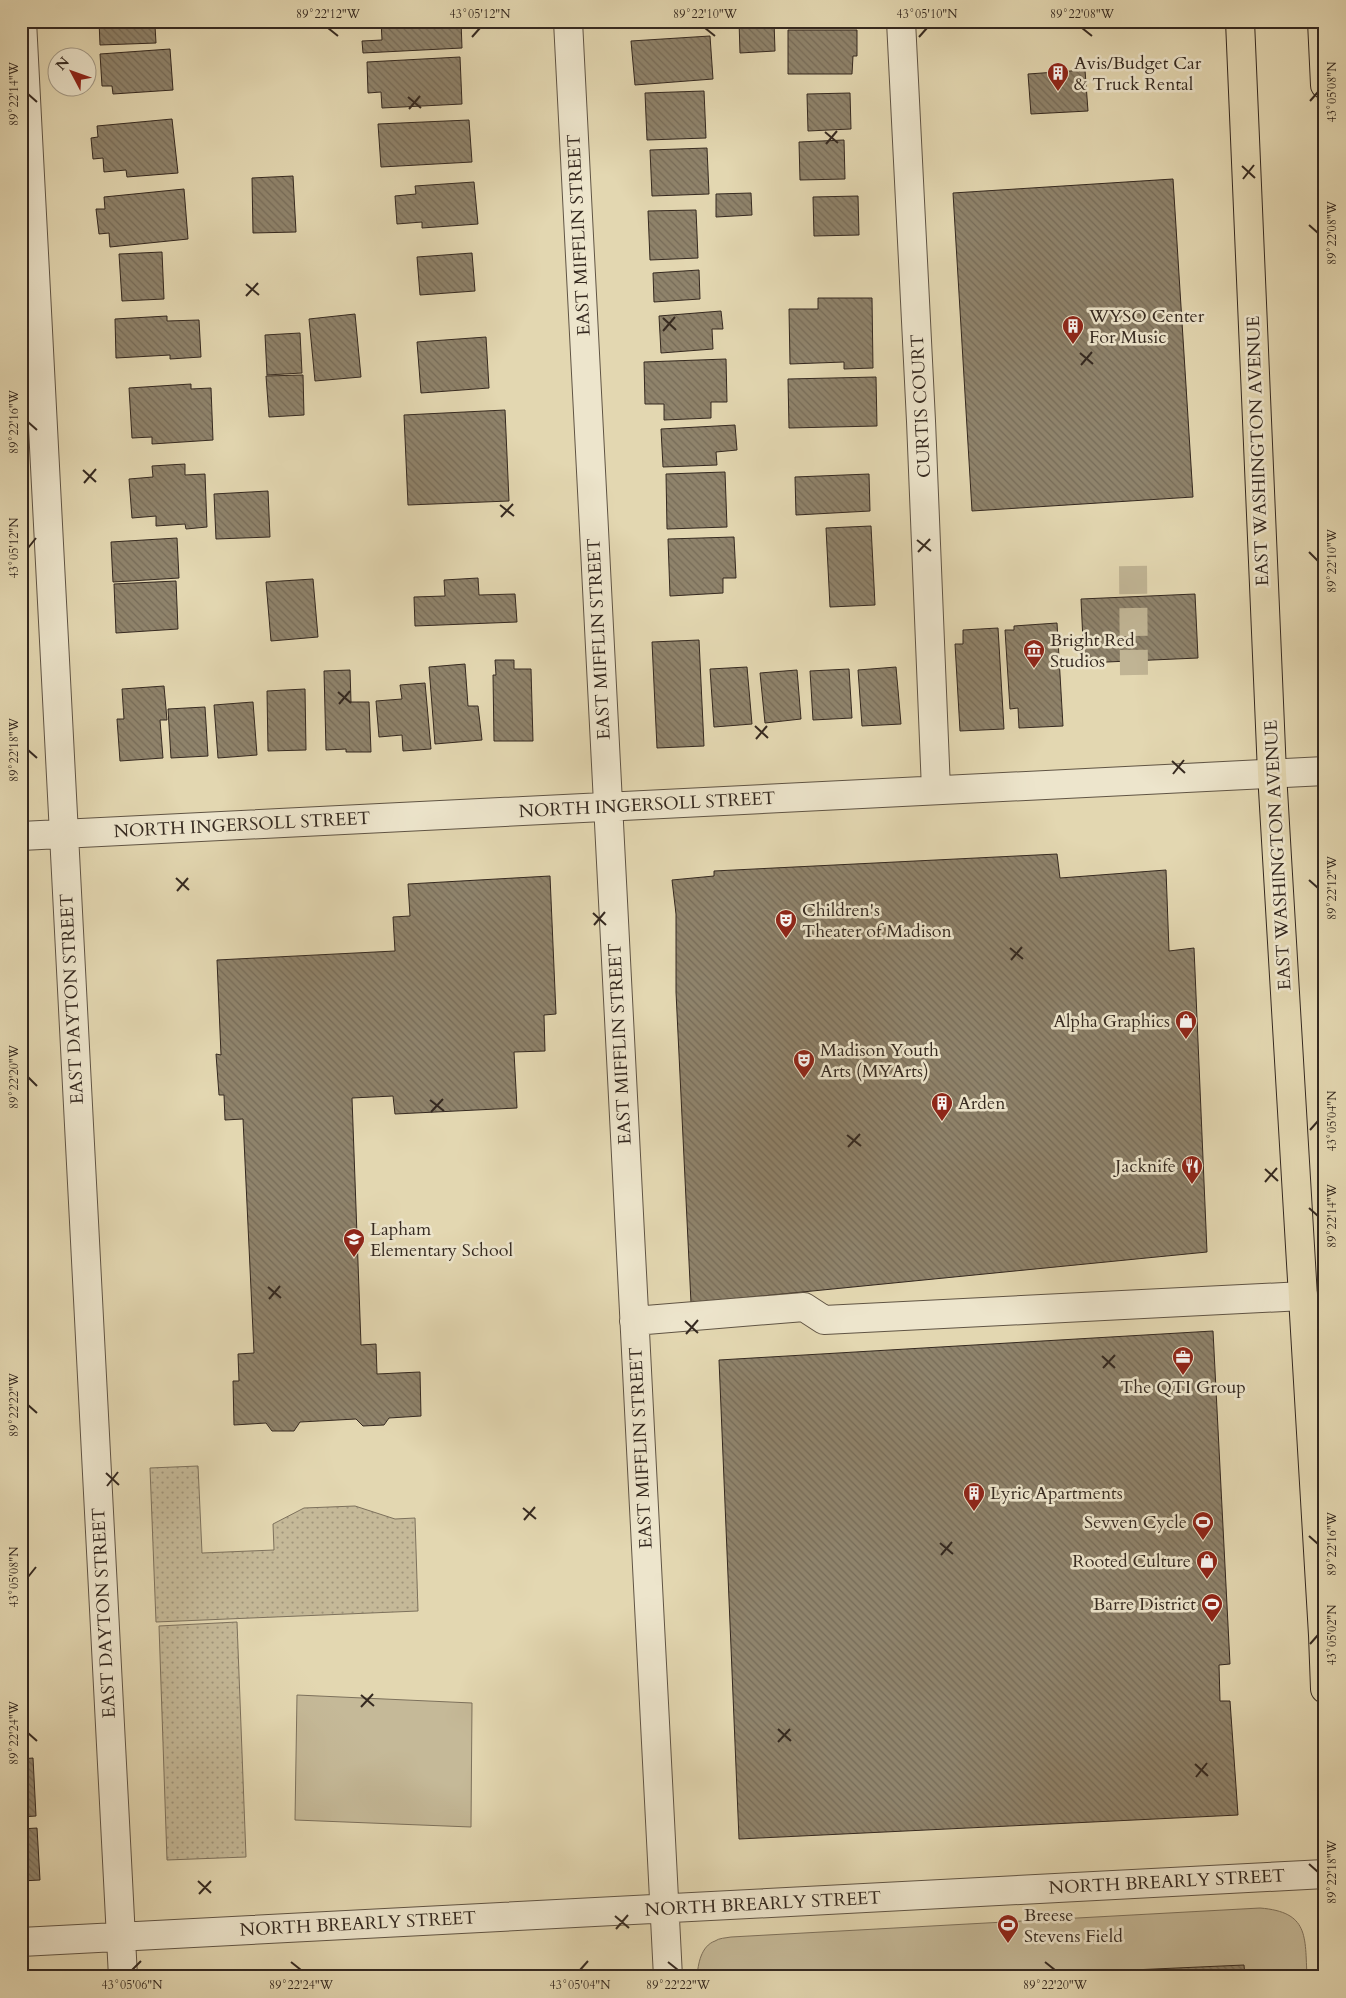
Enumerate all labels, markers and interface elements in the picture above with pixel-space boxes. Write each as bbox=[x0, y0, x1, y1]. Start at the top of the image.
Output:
text: 89°22'12"W bbox=[296, 6, 361, 22]
text: 43°05'12"N bbox=[450, 6, 511, 22]
text: 89°22'10"W bbox=[673, 6, 738, 22]
text: 43°05'10"N bbox=[897, 6, 958, 22]
text: 89°22'08"W bbox=[1050, 6, 1115, 22]
north arrow bbox=[48, 48, 98, 98]
place label: Avis/Budget Car & Truck Rental bbox=[1074, 51, 1202, 97]
text: N bbox=[51, 53, 74, 75]
text: 89°22'14"W bbox=[6, 61, 22, 126]
building icon: Avis/Budget Car & Truck Rental bbox=[1046, 61, 1070, 92]
text: 43°05'08"N bbox=[1324, 61, 1340, 122]
street label: EAST MIFFLIN STREET bbox=[561, 134, 597, 336]
text: 89°22'08"W bbox=[1324, 200, 1340, 265]
place label: WYSO Center For Music bbox=[1088, 304, 1205, 350]
building icon: WYSO Center For Music bbox=[1061, 314, 1085, 345]
street label: EAST WASHINGTON AVENUE bbox=[1241, 315, 1275, 587]
street label: CURTIS COURT bbox=[905, 334, 937, 478]
text: 89°22'16"W bbox=[6, 389, 22, 454]
text: 43°05'12"N bbox=[6, 517, 22, 578]
text: 89°22'10"W bbox=[1324, 528, 1340, 593]
street label: EAST MIFFLIN STREET bbox=[581, 538, 617, 740]
place label: Bright Red Studios bbox=[1050, 628, 1135, 674]
museum icon: Bright Red Studios bbox=[1022, 638, 1046, 669]
text: 89°22'18"W bbox=[6, 717, 22, 782]
street label: EAST WASHINGTON AVENUE bbox=[1258, 719, 1298, 991]
street label: NORTH INGERSOLL STREET bbox=[518, 786, 776, 824]
street label: NORTH INGERSOLL STREET bbox=[113, 806, 371, 844]
text: 89°22'12"W bbox=[1324, 855, 1340, 920]
street label: EAST DAYTON STREET bbox=[54, 893, 90, 1105]
place label: Children's Theater of Madison bbox=[802, 898, 952, 944]
theatre icon: Children's Theater of Madison bbox=[774, 908, 798, 939]
street label: EAST MIFFLIN STREET bbox=[602, 943, 638, 1145]
place label: Alpha Graphics bbox=[1053, 1009, 1170, 1034]
shop icon: Alpha Graphics bbox=[1174, 1009, 1198, 1040]
place label: Madison Youth Arts (MYArts) bbox=[820, 1038, 939, 1084]
text: 89°22'20"W bbox=[6, 1044, 22, 1109]
theatre icon: Madison Youth Arts (MYArts) bbox=[792, 1048, 816, 1079]
text: 43°05'04"N bbox=[1324, 1090, 1340, 1151]
building icon: Arden bbox=[930, 1091, 954, 1122]
place label: Arden bbox=[958, 1091, 1006, 1116]
place label: Jacknife bbox=[1112, 1154, 1176, 1179]
restaurant icon: Jacknife bbox=[1180, 1154, 1204, 1185]
text: 89°22'14"W bbox=[1324, 1183, 1340, 1248]
place label: Lapham Elementary School bbox=[370, 1217, 513, 1263]
school or university icon: Lapham Elementary School bbox=[342, 1227, 366, 1258]
office icon: The QTI Group bbox=[1171, 1345, 1195, 1376]
street label: EAST MIFFLIN STREET bbox=[623, 1347, 659, 1549]
text: 89°22'22"W bbox=[6, 1372, 22, 1437]
place label: The QTI Group bbox=[1120, 1375, 1246, 1400]
building icon: Lyric Apartments bbox=[962, 1481, 986, 1512]
place label: Lyric Apartments bbox=[990, 1481, 1123, 1506]
street label: EAST DAYTON STREET bbox=[86, 1507, 122, 1719]
place label: Sevven Cycle bbox=[1084, 1510, 1187, 1535]
sports icon: Sevven Cycle bbox=[1191, 1510, 1215, 1541]
text: 89°22'16"W bbox=[1324, 1511, 1340, 1576]
text: 43°05'08"N bbox=[6, 1546, 22, 1607]
place label: Rooted Culture bbox=[1072, 1549, 1191, 1574]
shop icon: Rooted Culture bbox=[1195, 1549, 1219, 1580]
place label: Barre District bbox=[1093, 1592, 1196, 1617]
sports icon: Barre District bbox=[1200, 1592, 1224, 1623]
text: 43°05'02"N bbox=[1324, 1604, 1340, 1665]
text: 89°22'24"W bbox=[6, 1700, 22, 1765]
text: 89°22'18"W bbox=[1324, 1839, 1340, 1904]
street label: NORTH BREARLY STREET bbox=[1048, 1863, 1286, 1901]
street label: NORTH BREARLY STREET bbox=[644, 1885, 882, 1923]
place label: Breese Stevens Field bbox=[1024, 1903, 1123, 1949]
street label: NORTH BREARLY STREET bbox=[239, 1905, 477, 1943]
sports icon: Breese Stevens Field bbox=[996, 1913, 1020, 1944]
text: 43°05'06"N bbox=[102, 1977, 163, 1993]
text: 89°22'24"W bbox=[269, 1977, 334, 1993]
text: 43°05'04"N bbox=[550, 1977, 611, 1993]
text: 89°22'22"W bbox=[646, 1977, 711, 1993]
text: 89°22'20"W bbox=[1023, 1977, 1088, 1993]

